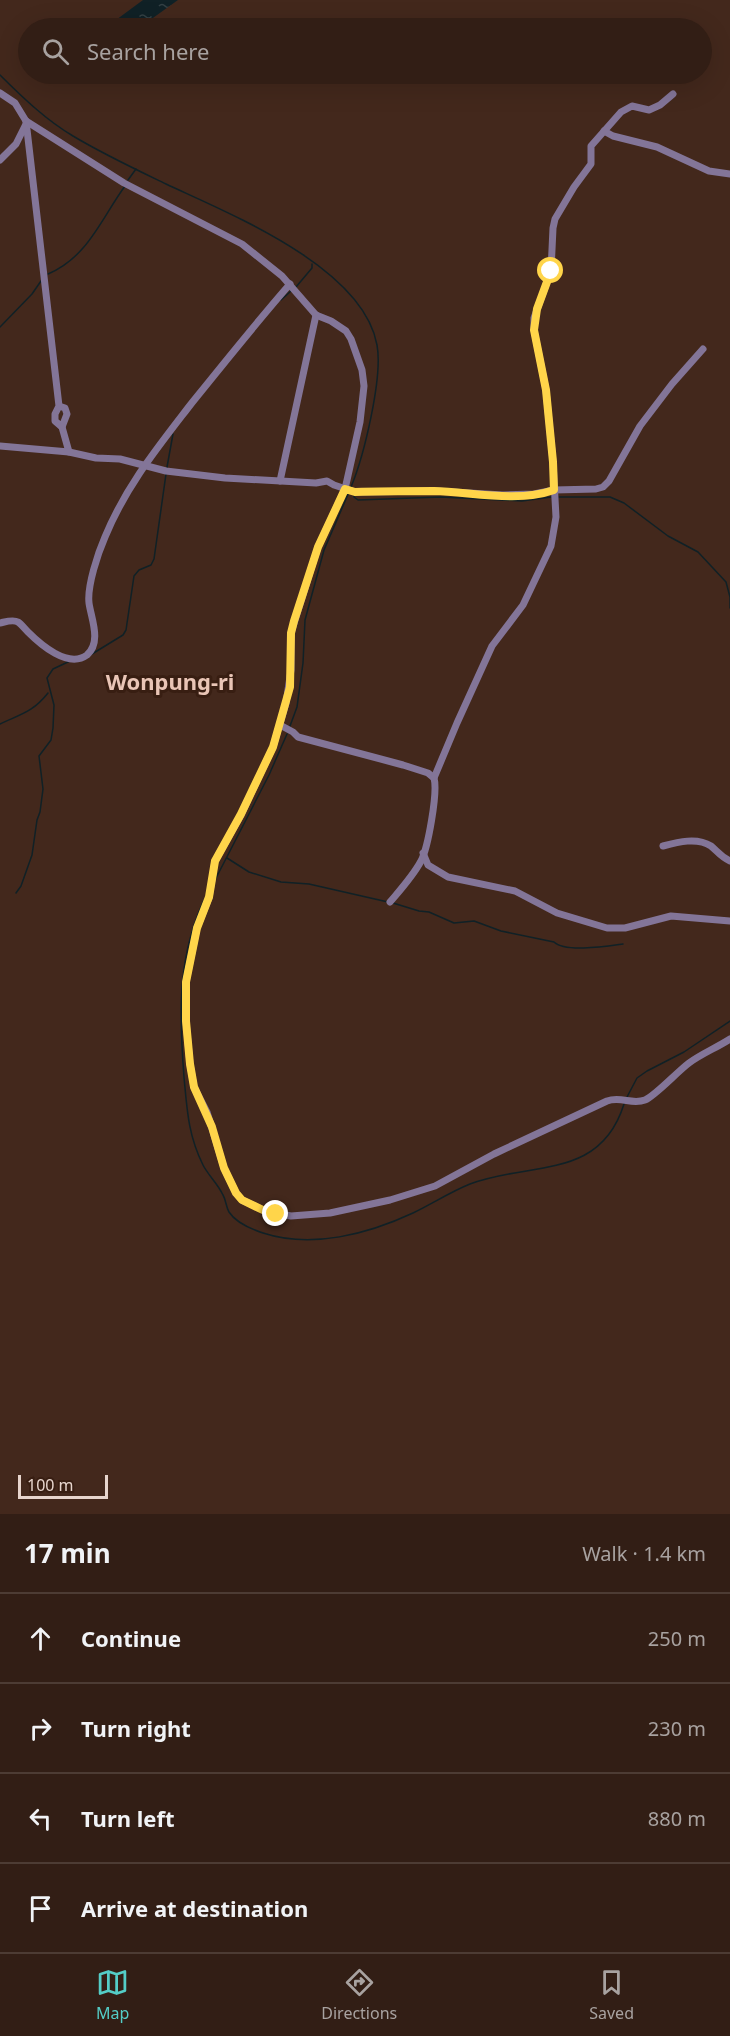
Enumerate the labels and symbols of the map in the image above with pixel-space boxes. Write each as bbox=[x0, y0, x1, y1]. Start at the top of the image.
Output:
route start bbox=[537, 257, 563, 283]
district label: Wonpung-ri bbox=[106, 666, 234, 696]
route end bbox=[262, 1200, 288, 1226]
scale bar bbox=[18, 1472, 108, 1500]

